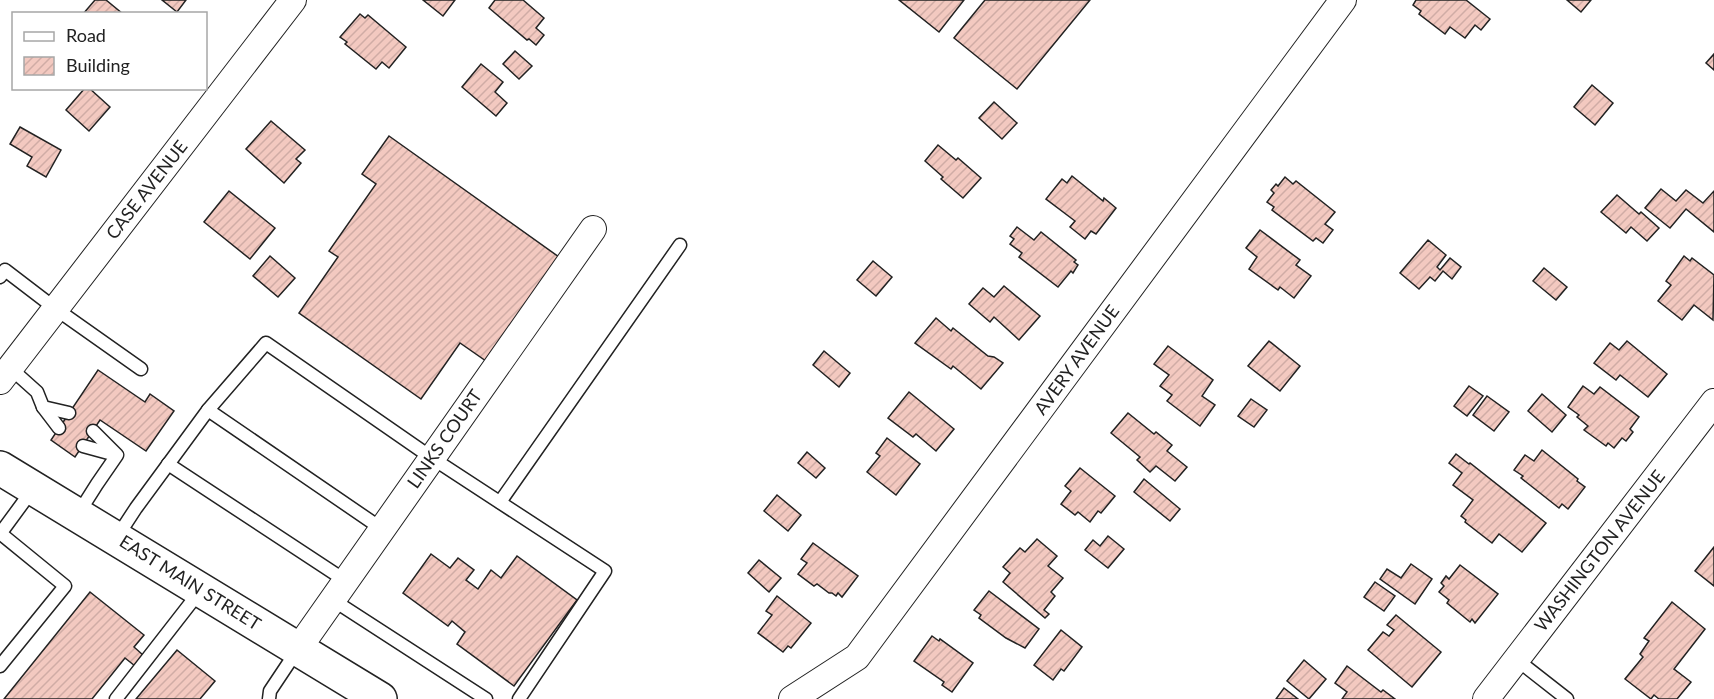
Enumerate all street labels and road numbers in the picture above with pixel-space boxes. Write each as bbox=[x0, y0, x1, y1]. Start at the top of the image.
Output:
street label: CASE AVENUE bbox=[101, 136, 192, 243]
street label: AVERY AVENUE bbox=[1029, 300, 1123, 419]
street label: LINKS COURT bbox=[402, 385, 486, 492]
street label: WASHINGTON AVENUE bbox=[1529, 465, 1669, 635]
street label: EAST MAIN STREET bbox=[116, 530, 266, 635]

